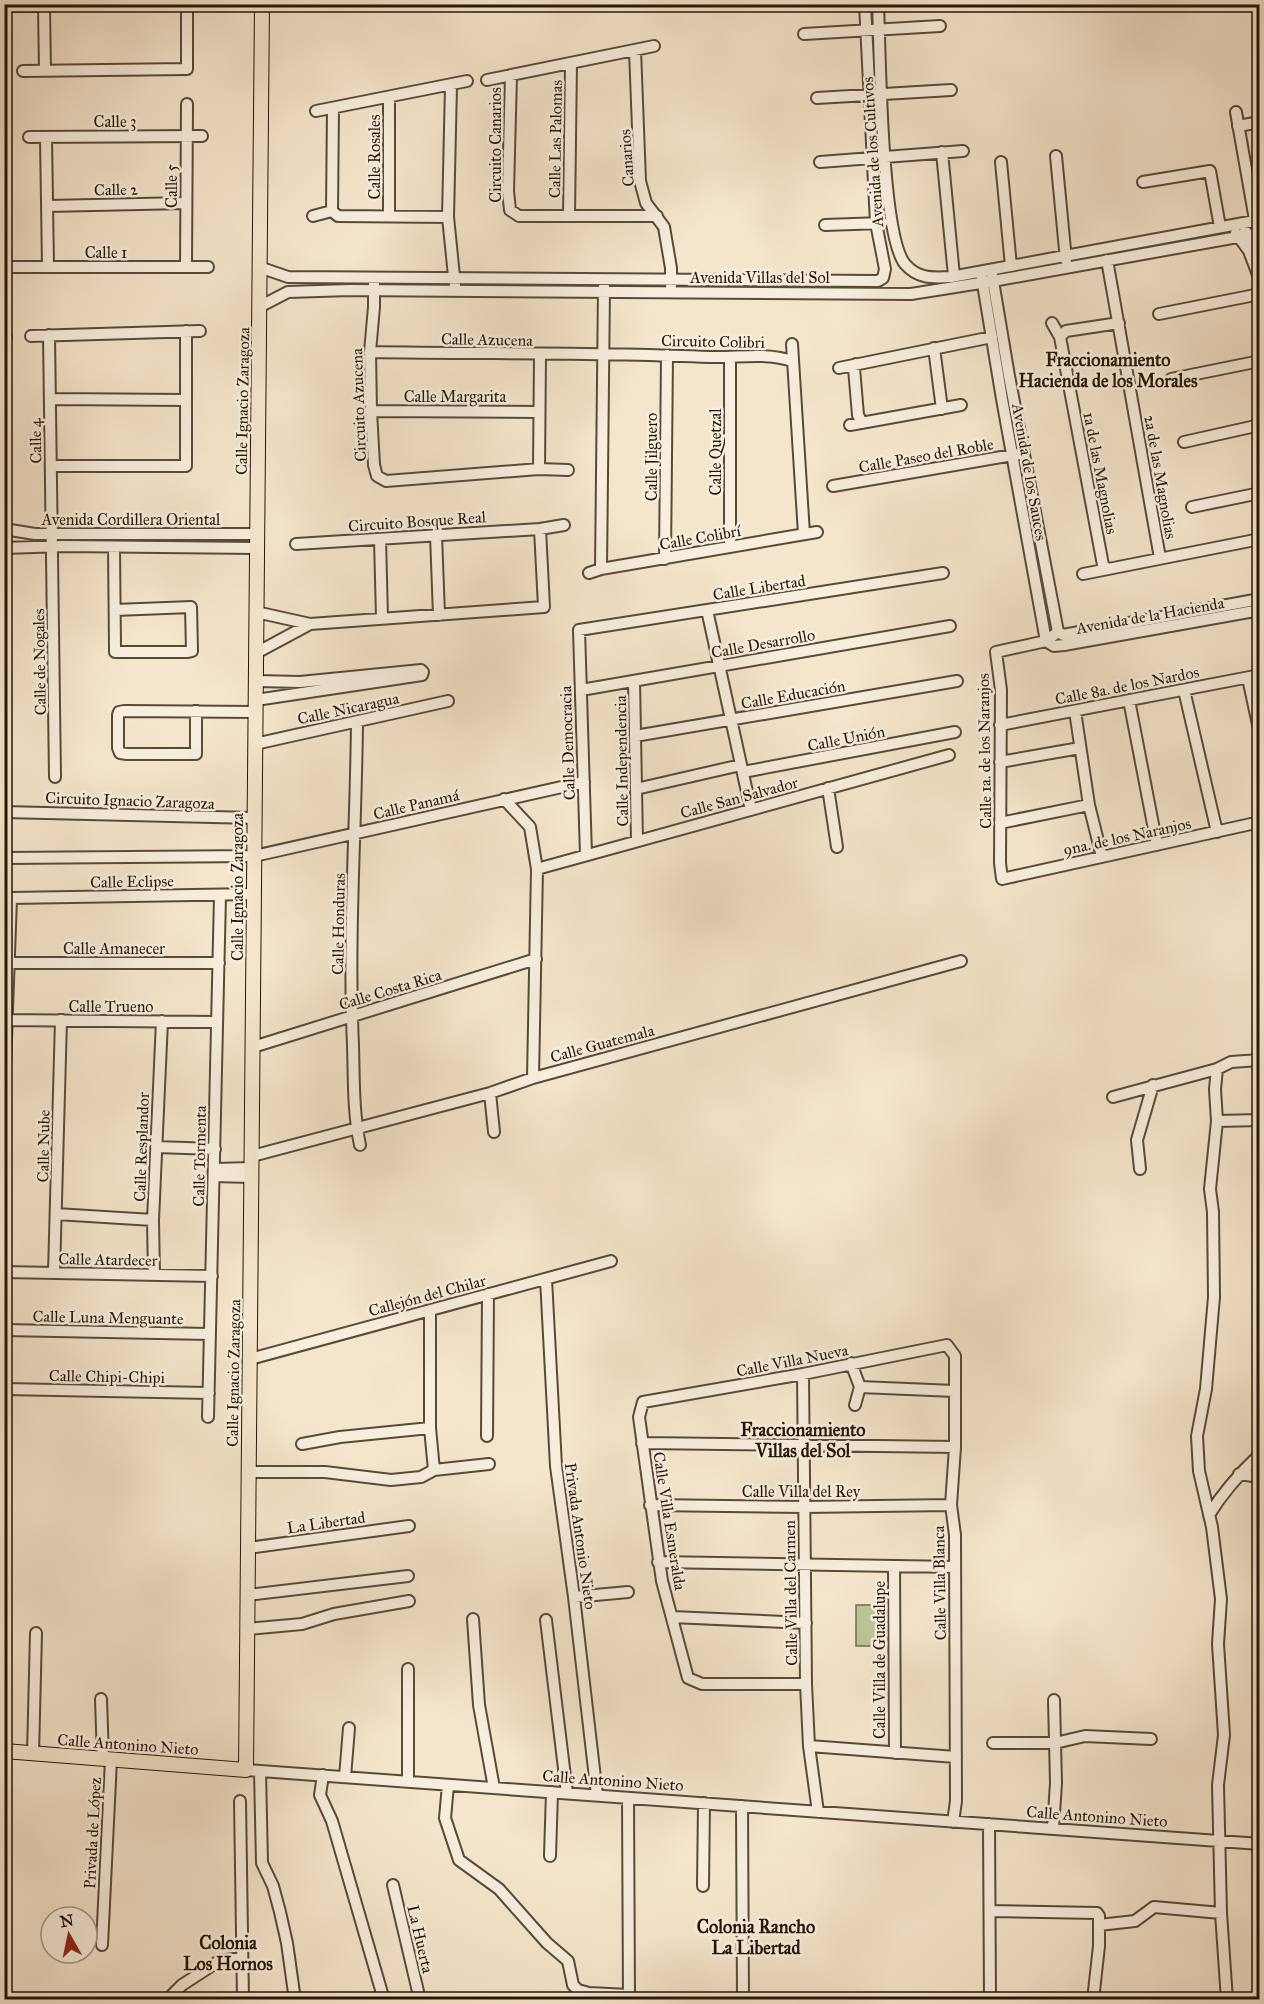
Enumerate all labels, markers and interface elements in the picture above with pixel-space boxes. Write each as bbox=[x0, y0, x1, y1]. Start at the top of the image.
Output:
street label: Avenida de los Cultivos bbox=[858, 76, 887, 229]
street label: Calle Las Palomas bbox=[545, 80, 566, 198]
street label: Circuito Canarios bbox=[486, 87, 505, 203]
street label: Calle 3 bbox=[94, 112, 136, 131]
street label: Calle Rosales bbox=[365, 114, 384, 200]
street label: Canarios bbox=[615, 129, 638, 187]
street label: Calle 5 bbox=[162, 164, 181, 208]
street label: Calle 2 bbox=[94, 180, 138, 199]
street label: Calle 1 bbox=[85, 243, 127, 262]
street label: Avenida Villas del Sol bbox=[689, 268, 831, 287]
street label: Calle Ignacio Zaragoza bbox=[232, 327, 254, 475]
street label: Calle Azucena bbox=[441, 329, 533, 350]
street label: Circuito Colibri bbox=[661, 331, 766, 352]
street label: Circuito Azucena bbox=[347, 348, 370, 462]
district label: Fraccionamiento Hacienda de los Morales bbox=[1019, 349, 1198, 392]
street label: Calle Margarita bbox=[404, 387, 507, 407]
street label: Avenida de los Sauces bbox=[1008, 401, 1051, 542]
street label: Calle Quetzal bbox=[706, 408, 725, 496]
street label: 1a de las Magnolias bbox=[1078, 410, 1122, 536]
street label: Calle Jilguero bbox=[642, 413, 662, 501]
street label: 2a de las Magnolias bbox=[1139, 414, 1181, 541]
street label: Calle 4 bbox=[26, 417, 45, 464]
street label: Calle Paseo del Roble bbox=[857, 434, 995, 477]
street label: Circuito Bosque Real bbox=[348, 507, 487, 537]
street label: Avenida Cordillera Oriental bbox=[41, 510, 221, 529]
street label: Calle Colibrí bbox=[658, 521, 743, 554]
street label: Calle Libertad bbox=[711, 571, 807, 604]
street label: Avenida de la Hacienda bbox=[1074, 593, 1226, 638]
street label: Calle de Nogales bbox=[29, 608, 51, 716]
street label: Calle Desarrollo bbox=[710, 625, 816, 662]
street label: Calle 8a. de los Nardos bbox=[1053, 662, 1201, 709]
street label: Calle 1a. de los Naranjos bbox=[974, 673, 995, 829]
street label: Calle Educación bbox=[739, 676, 847, 713]
street label: Calle Democracia bbox=[556, 685, 579, 801]
street label: Calle Nicaragua bbox=[296, 688, 401, 730]
street label: Calle Independencia bbox=[611, 695, 632, 827]
street label: Calle Unión bbox=[806, 722, 887, 755]
street label: Calle San Salvador bbox=[678, 773, 800, 822]
street label: Calle Panamá bbox=[371, 785, 461, 824]
street label: Circuito Ignacio Zaragoza bbox=[45, 788, 215, 814]
street label: Calle Ignacio Zaragoza bbox=[228, 813, 248, 961]
street label: 9na. de los Naranjos bbox=[1061, 814, 1193, 859]
street label: Calle Eclipse bbox=[90, 871, 174, 892]
street label: Calle Honduras bbox=[328, 873, 349, 975]
street label: Calle Amanecer bbox=[63, 939, 165, 958]
street label: Calle Costa Rica bbox=[337, 965, 444, 1014]
street label: Calle Trueno bbox=[68, 997, 154, 1016]
street label: Calle Guatemala bbox=[548, 1020, 656, 1067]
street label: Calle Resplandor bbox=[130, 1092, 153, 1202]
street label: Calle Tormenta bbox=[189, 1105, 210, 1207]
street label: Calle Nube bbox=[33, 1109, 54, 1182]
street label: Calle Atardecer bbox=[58, 1249, 158, 1270]
street label: Callejón del Chilar bbox=[366, 1271, 488, 1320]
street label: Calle Ignacio Zaragoza bbox=[223, 1299, 245, 1447]
street label: Calle Luna Menguante bbox=[32, 1307, 184, 1329]
street label: Calle Villa Nueva bbox=[735, 1340, 850, 1381]
street label: Calle Chipi-Chipi bbox=[49, 1366, 166, 1387]
district label: Fraccionamiento Villas del Sol bbox=[740, 1419, 866, 1462]
street label: Calle Villa Esmeralda bbox=[649, 1450, 690, 1592]
street label: Privada Antonio Nieto bbox=[561, 1461, 600, 1611]
street label: Calle Villa del Rey bbox=[742, 1482, 861, 1501]
street label: La Libertad bbox=[286, 1508, 367, 1537]
street label: Calle Villa del Carmen bbox=[780, 1520, 801, 1666]
street label: Calle Villa Blanca bbox=[929, 1525, 950, 1640]
street label: Calle Villa de Guadalupe bbox=[870, 1581, 889, 1739]
street label: Calle Antonino Nieto bbox=[57, 1730, 199, 1759]
street label: Calle Antonino Nieto bbox=[542, 1766, 684, 1795]
street label: Privada de López bbox=[80, 1776, 105, 1890]
street label: Calle Antonino Nieto bbox=[1026, 1802, 1168, 1831]
street label: La Huerta bbox=[403, 1903, 438, 1975]
north arrow bbox=[39, 1905, 99, 1965]
text: N bbox=[59, 1910, 75, 1931]
district label: Colonia Rancho La Libertad bbox=[697, 1916, 815, 1959]
district label: Colonia Los Hornos bbox=[183, 1932, 273, 1975]

